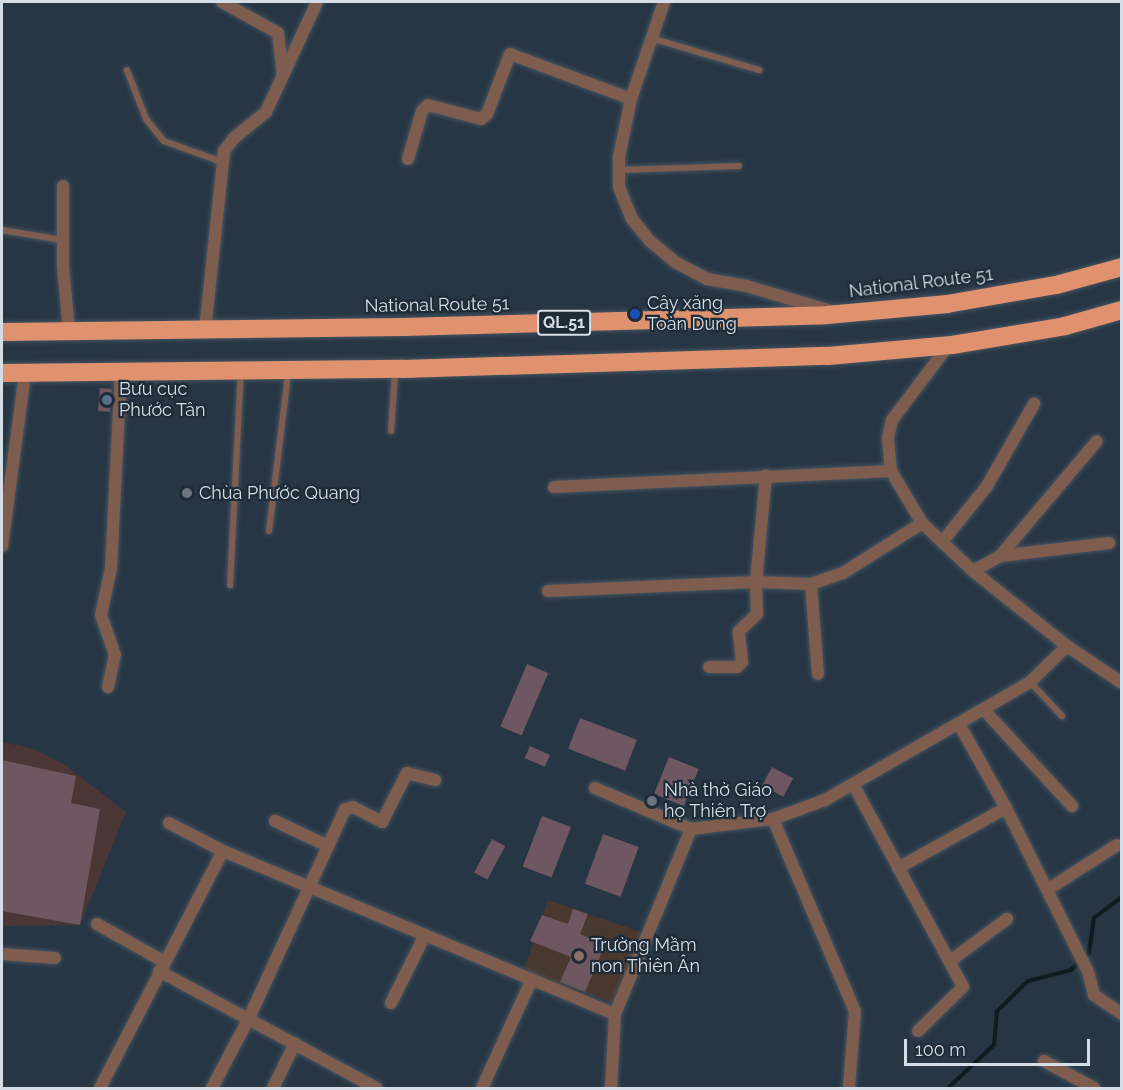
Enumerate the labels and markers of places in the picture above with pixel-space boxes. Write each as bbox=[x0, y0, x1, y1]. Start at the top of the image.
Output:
place label: Cây xăng Toàn Dung bbox=[647, 293, 737, 336]
marker: Cây xăng Toàn Dung bbox=[628, 307, 642, 321]
place label: Bưu cục Phước Tân bbox=[119, 379, 206, 422]
marker: Bưu cục Phước Tân bbox=[100, 393, 114, 407]
place label: Chùa Phước Quang bbox=[199, 482, 360, 504]
marker: Chùa Phước Quang bbox=[180, 486, 194, 500]
place label: Nhà thờ Giáo họ Thiên Trợ bbox=[664, 780, 772, 822]
marker: Nhà thờ Giáo họ Thiên Trợ bbox=[645, 794, 659, 808]
place label: Trường Mầm non Thiên Ân bbox=[591, 935, 701, 978]
marker: Trường Mầm non Thiên Ân bbox=[572, 949, 586, 963]

